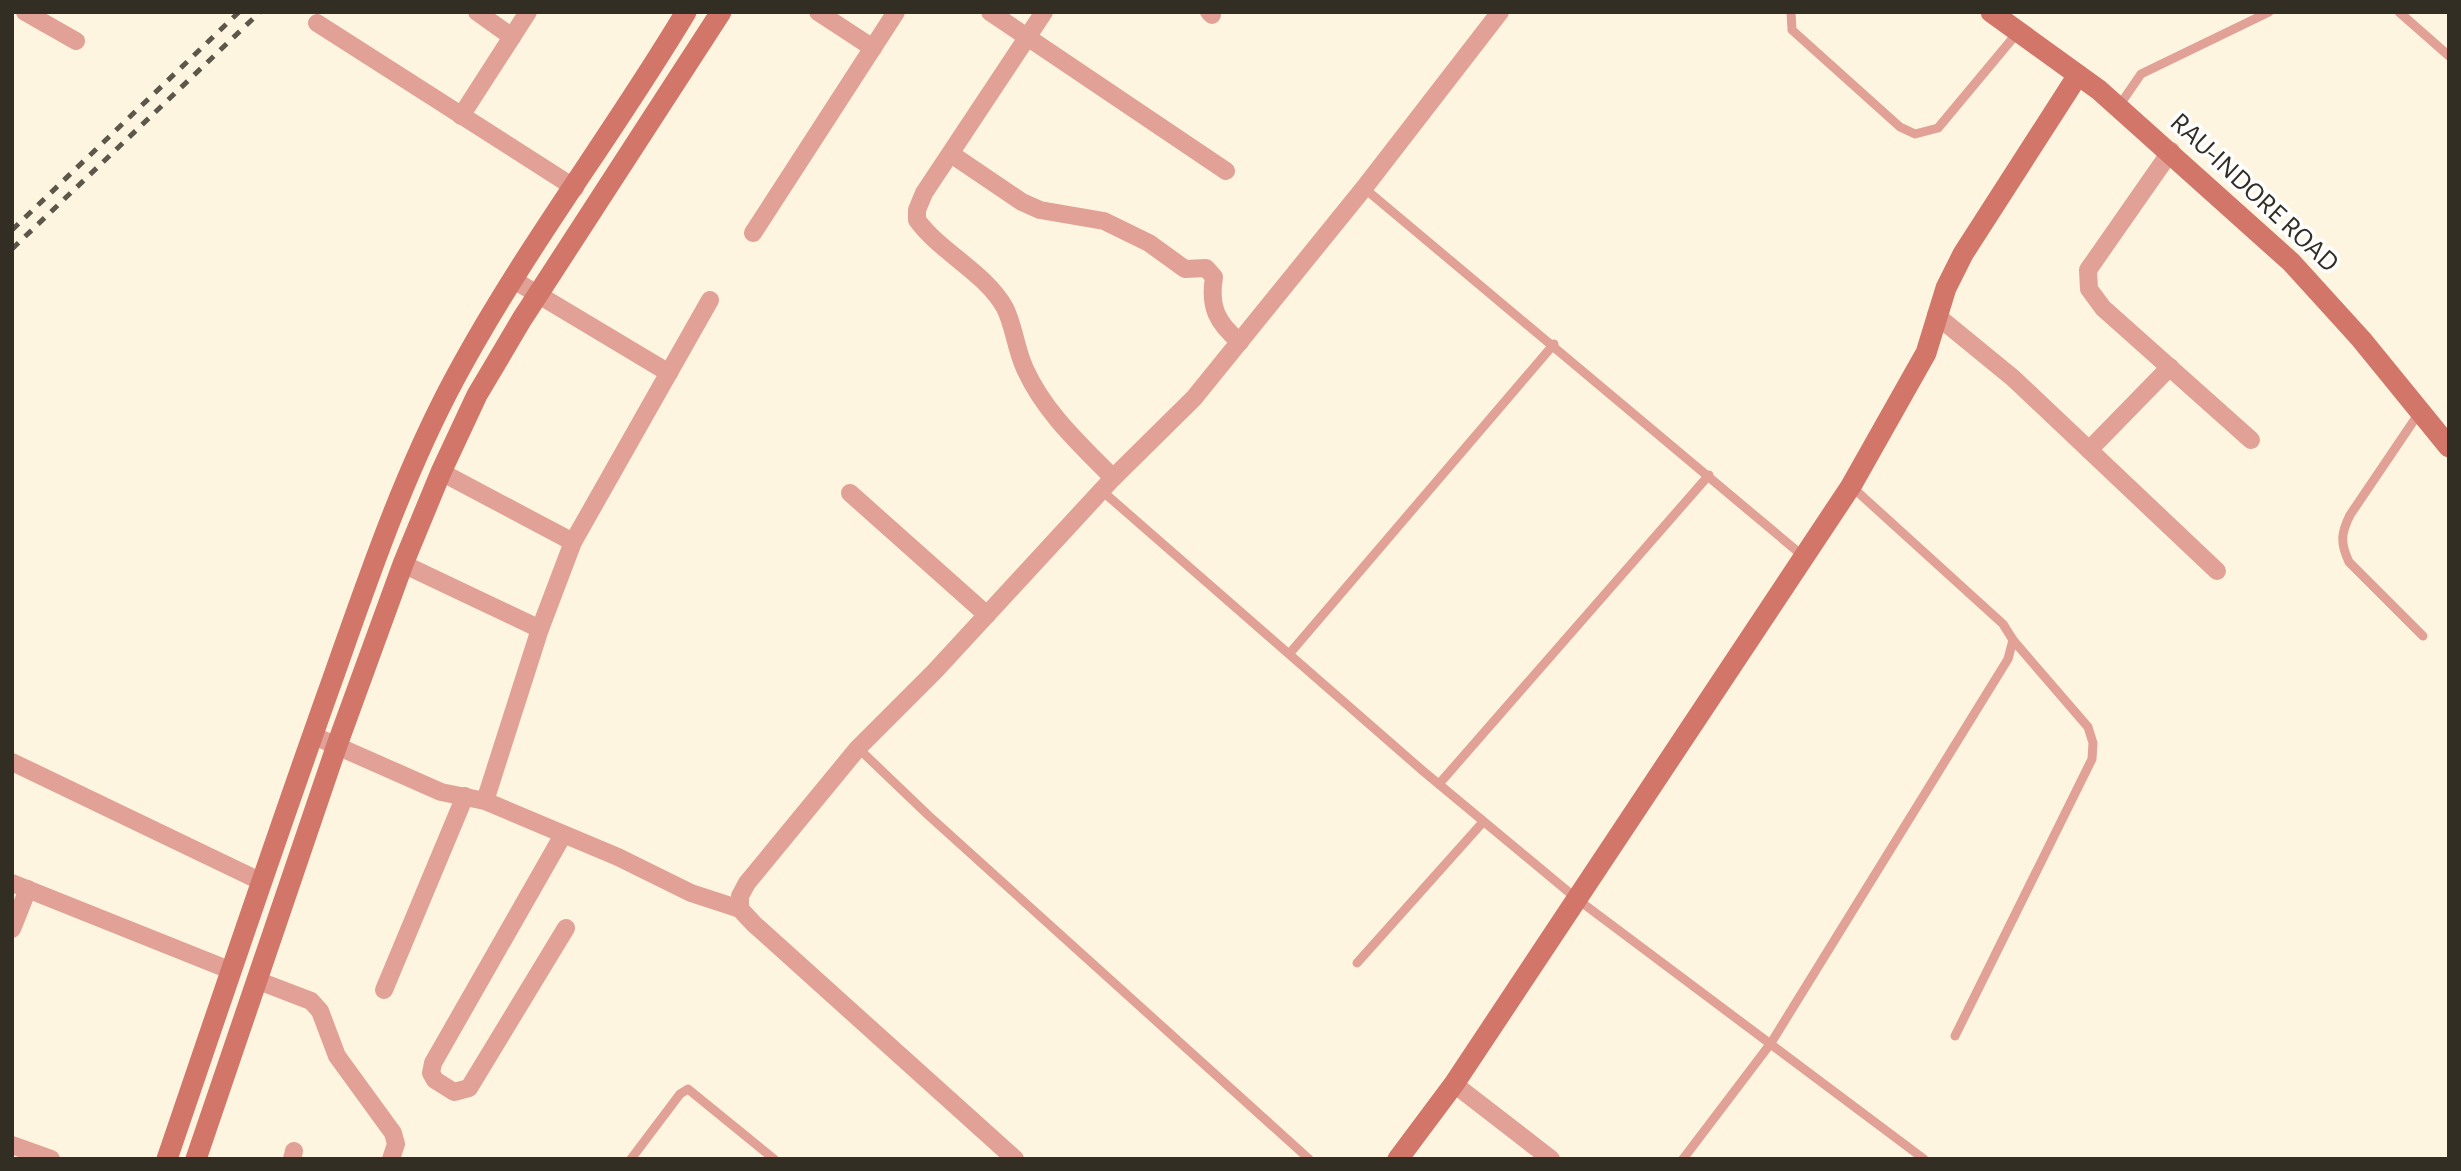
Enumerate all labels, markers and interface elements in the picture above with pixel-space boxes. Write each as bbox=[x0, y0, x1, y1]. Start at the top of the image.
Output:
street label: RAU-INDORE ROAD bbox=[2164, 108, 2344, 278]

